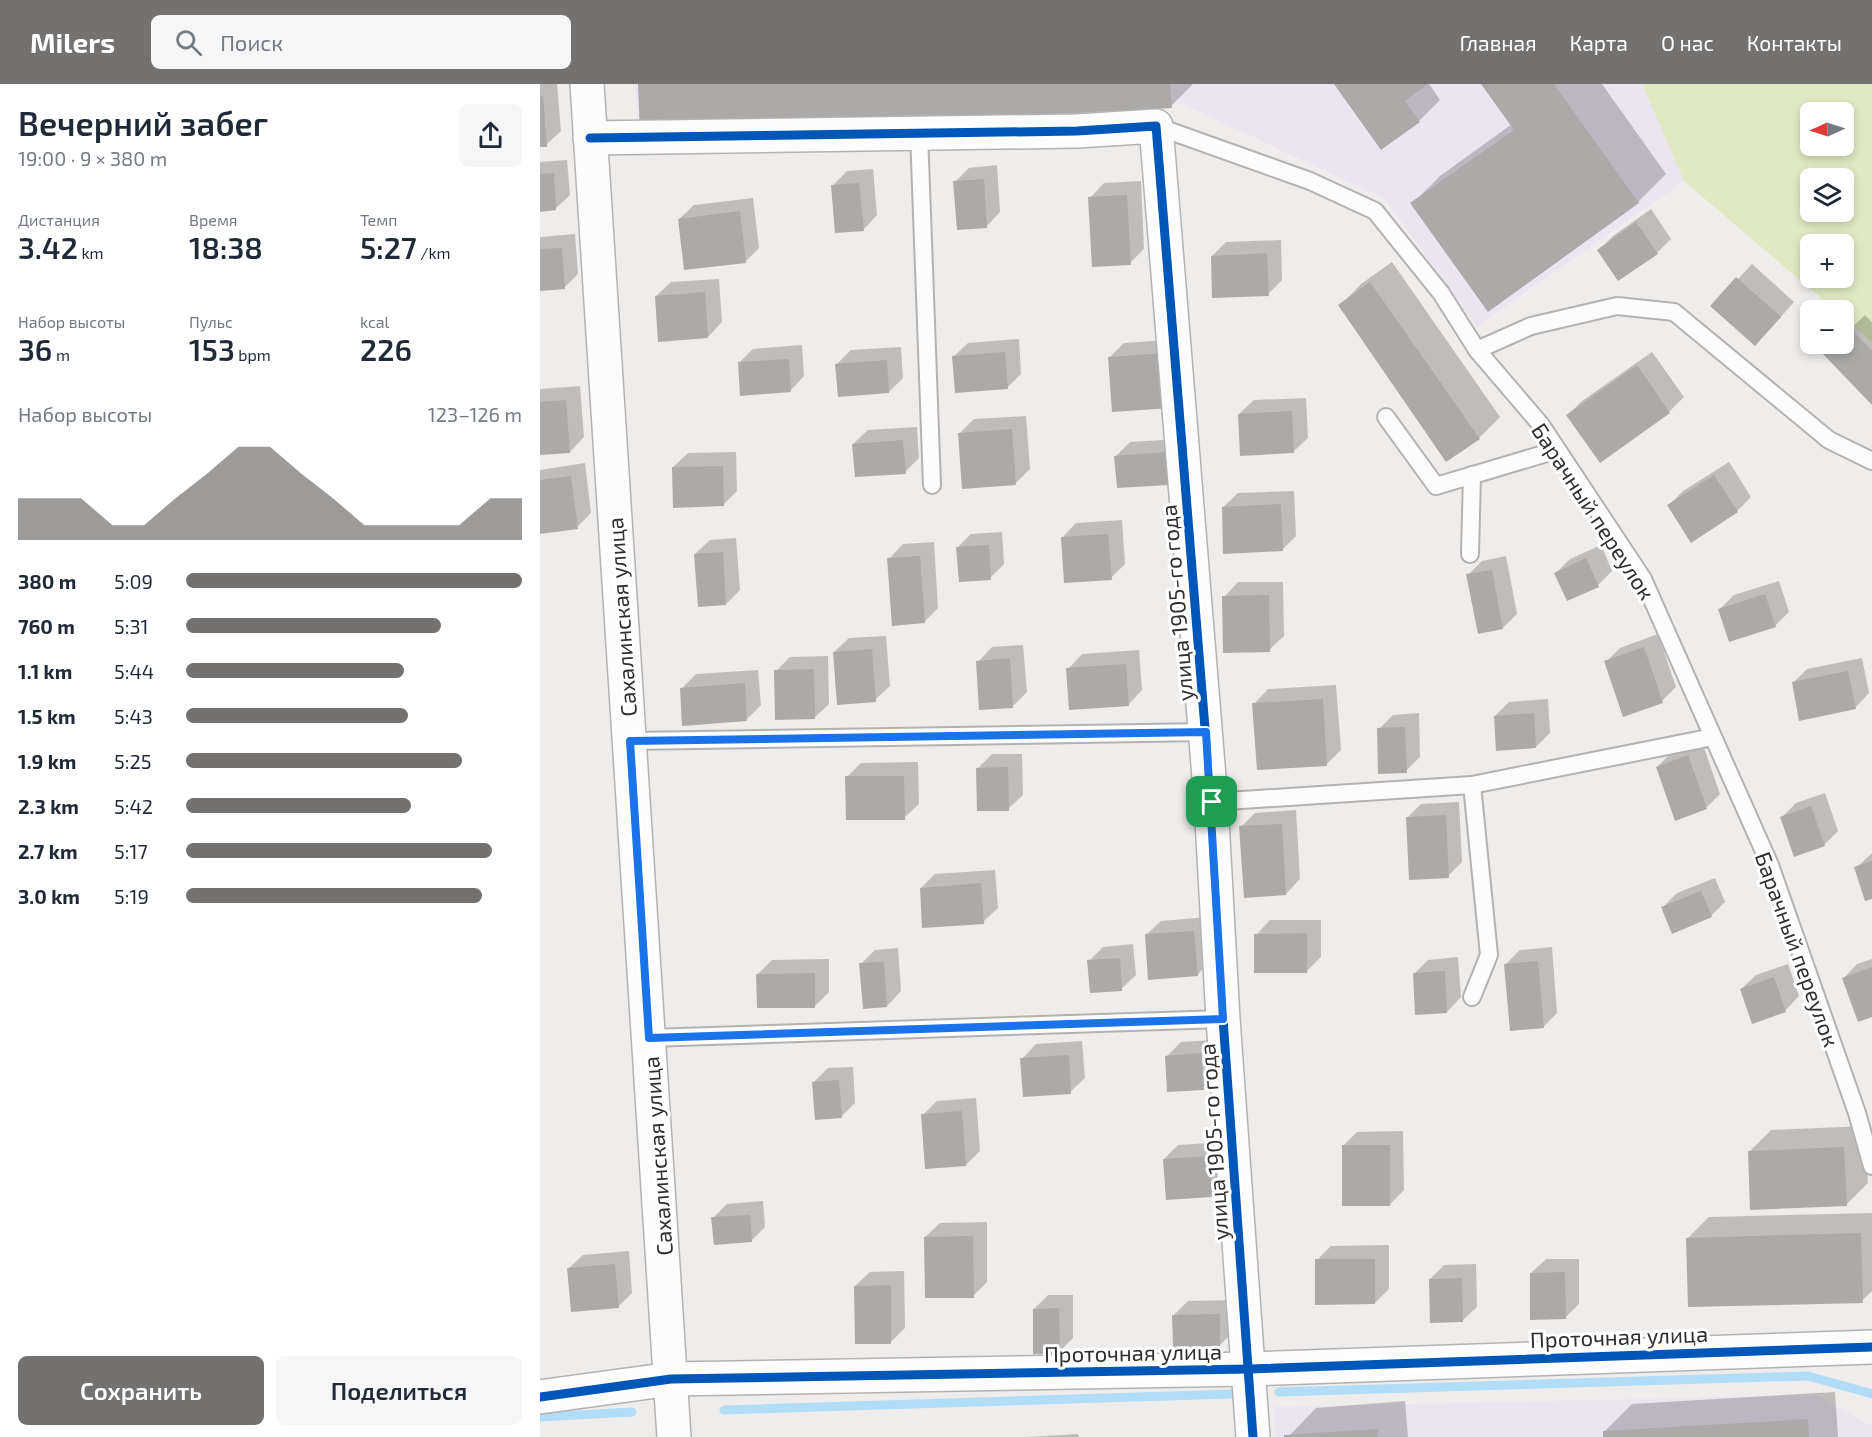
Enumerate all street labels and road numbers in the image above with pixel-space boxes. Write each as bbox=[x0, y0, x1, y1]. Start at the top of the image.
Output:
street label: Барачный переулок bbox=[1526, 418, 1661, 605]
street label: улица 1905-го года bbox=[1154, 503, 1199, 702]
street label: Сахалинская улица bbox=[601, 516, 642, 717]
street label: Барачный переулок bbox=[1750, 848, 1845, 1050]
street label: улица 1905-го года bbox=[1193, 1043, 1234, 1241]
street label: Сахалинская улица bbox=[637, 1055, 678, 1256]
street label: Проточная улица bbox=[1530, 1320, 1708, 1353]
street label: Проточная улица bbox=[1044, 1337, 1222, 1368]

